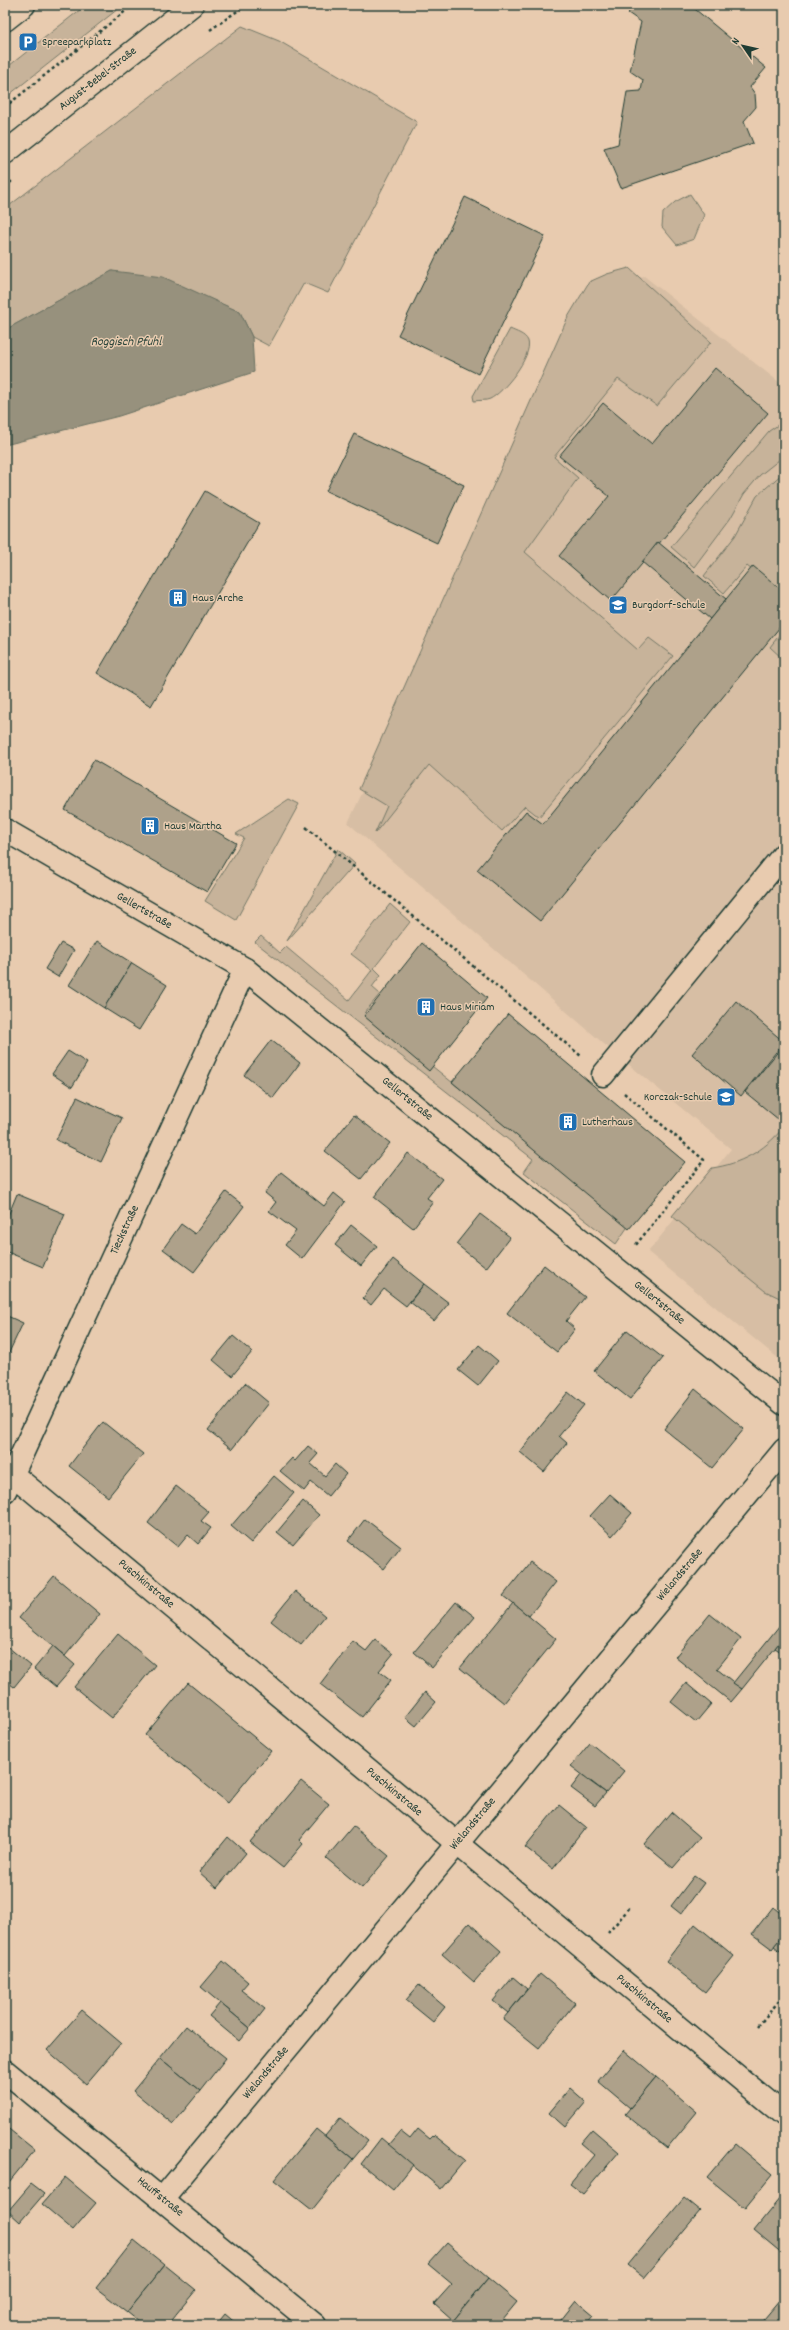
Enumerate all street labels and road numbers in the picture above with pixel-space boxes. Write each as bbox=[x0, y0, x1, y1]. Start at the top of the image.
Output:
street label: August-Bebel-Straße bbox=[55, 43, 141, 115]
street label: Gellertstraße bbox=[113, 888, 175, 934]
street label: Gellertstraße bbox=[378, 1073, 436, 1125]
street label: Tieckstraße bbox=[106, 1203, 144, 1257]
street label: Gellertstraße bbox=[630, 1277, 688, 1329]
street label: Wielandstraße bbox=[653, 1545, 707, 1605]
street label: Puschkinstraße bbox=[114, 1555, 178, 1613]
street label: Puschkinstraße bbox=[362, 1763, 426, 1821]
street label: Wielandstraße bbox=[446, 1794, 500, 1854]
street label: Puschkinstraße bbox=[612, 1970, 676, 2028]
street label: Wielandstraße bbox=[239, 2043, 293, 2103]
street label: Hauffstraße bbox=[133, 2173, 187, 2221]

